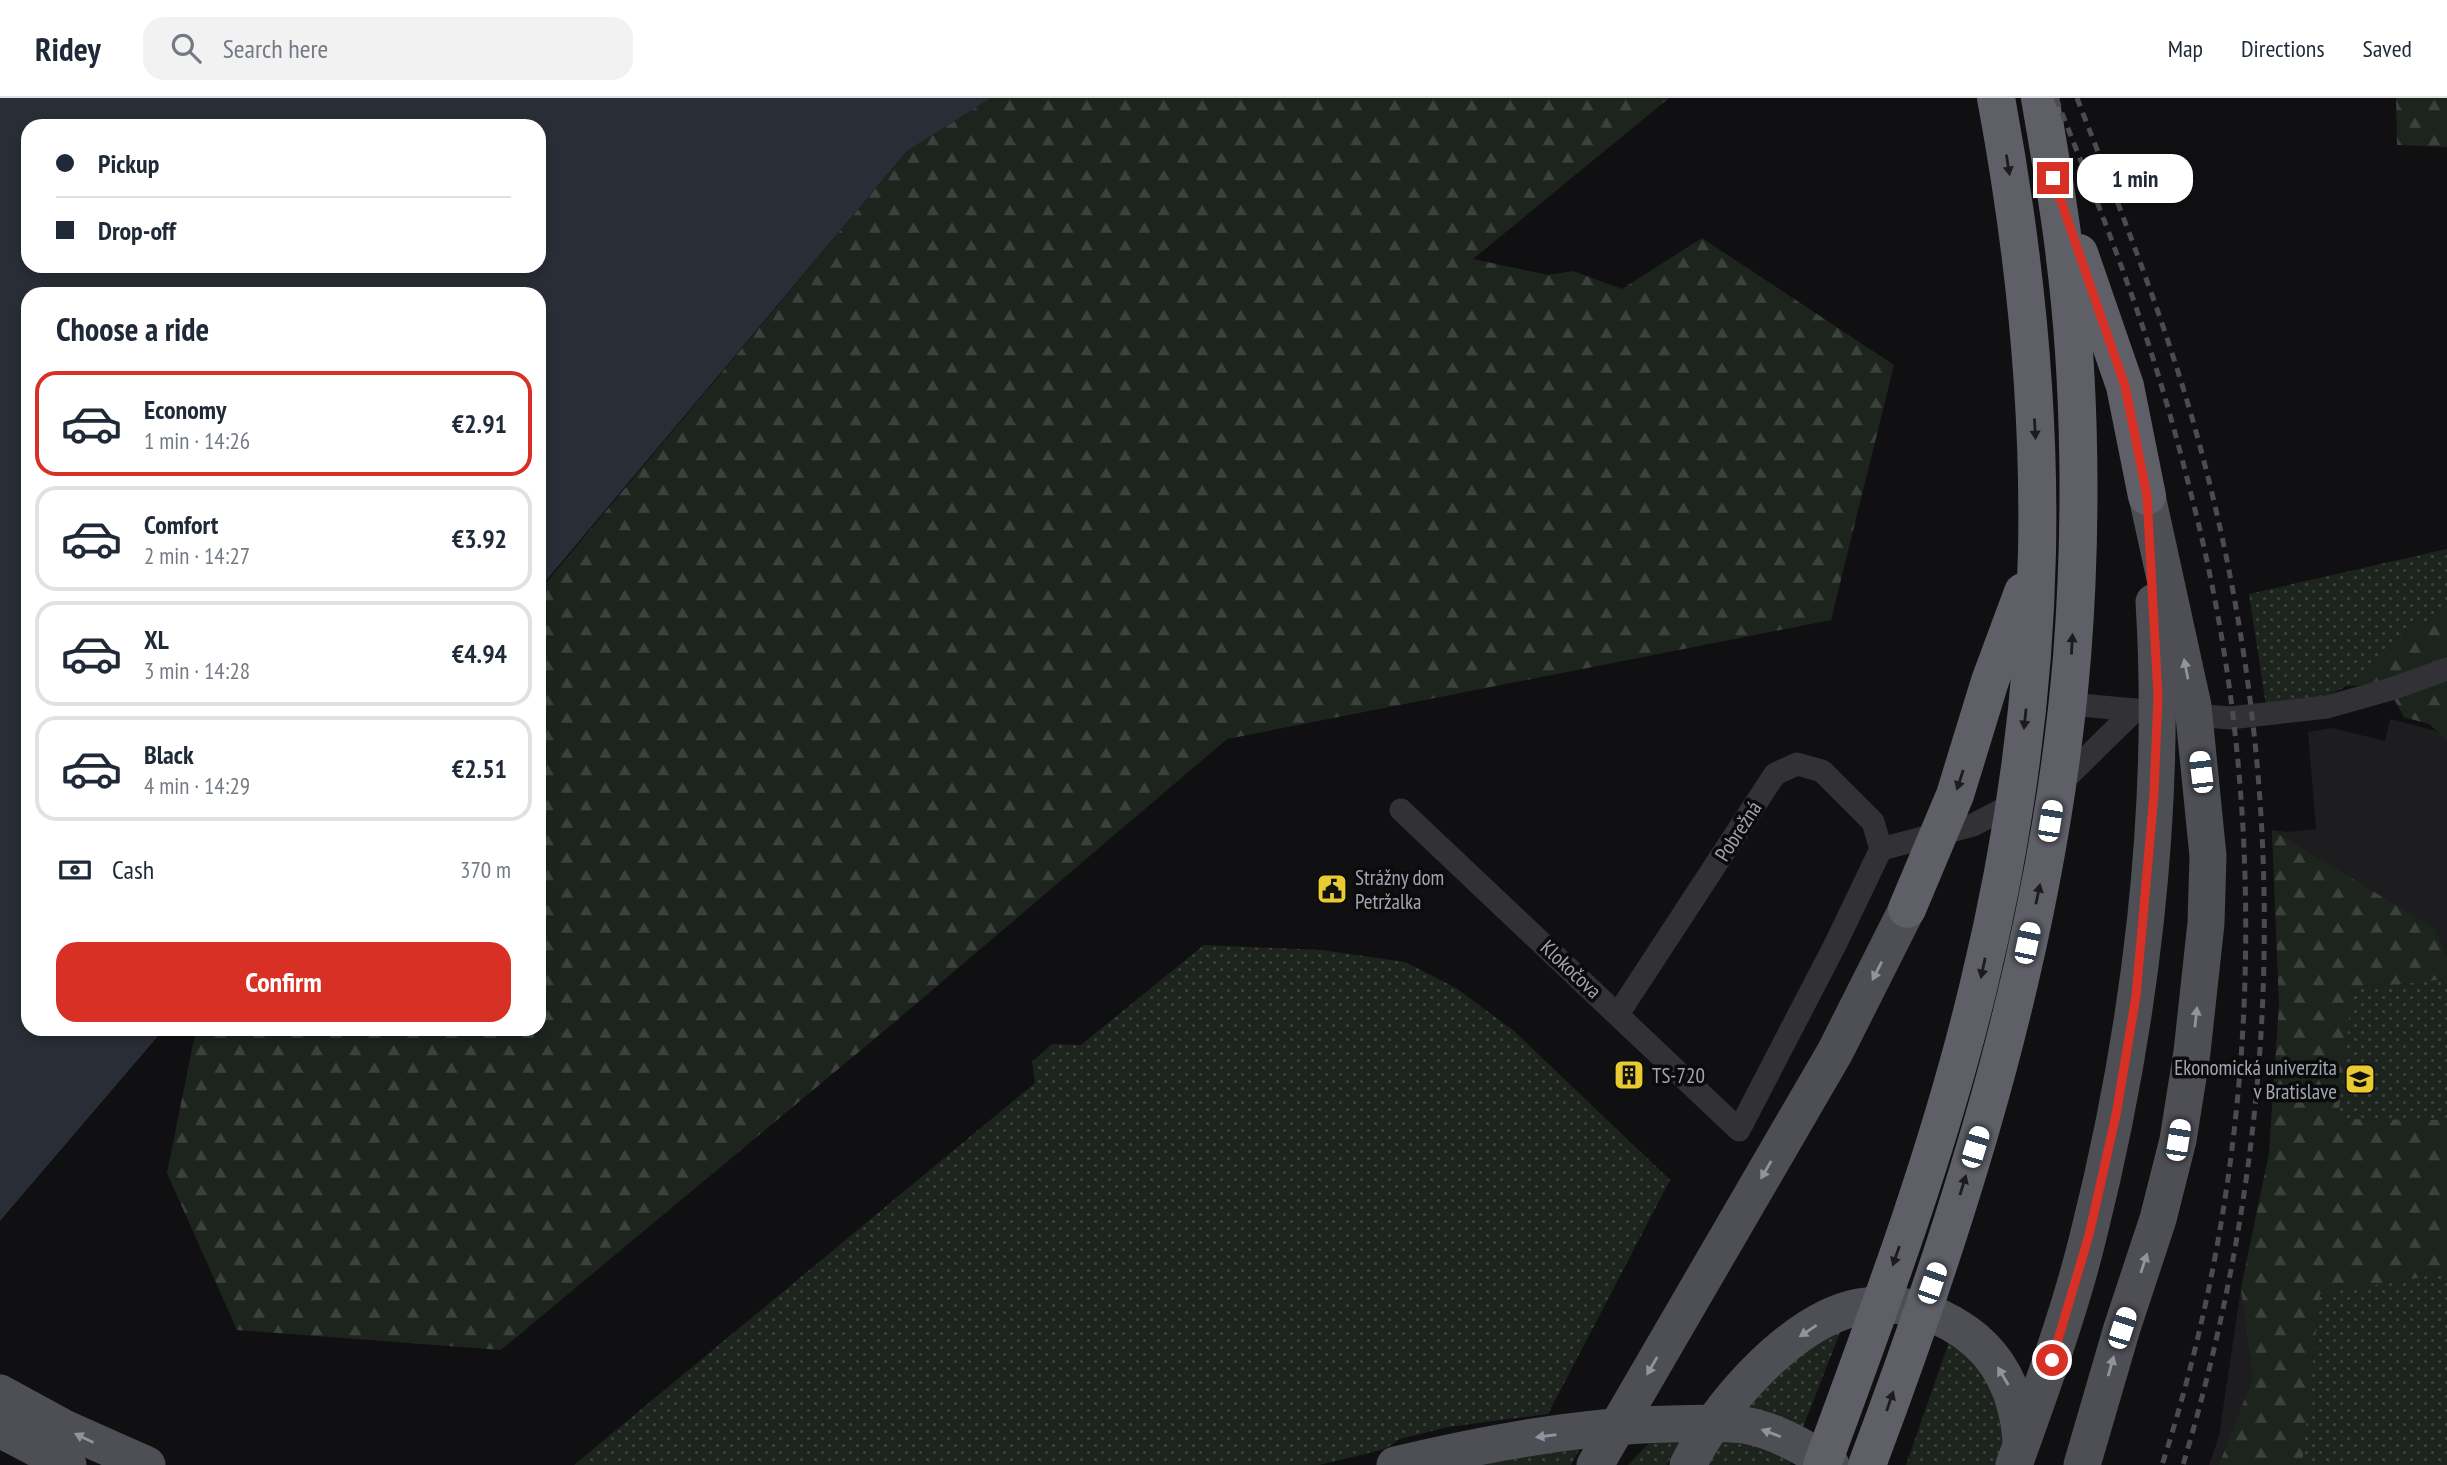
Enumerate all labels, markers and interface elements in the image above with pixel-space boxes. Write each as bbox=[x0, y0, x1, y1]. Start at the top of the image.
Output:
search box bbox=[143, 17, 633, 80]
text: Ridey bbox=[35, 27, 101, 70]
icon: search bbox=[167, 29, 205, 67]
text: Search here bbox=[223, 32, 328, 65]
text: Map bbox=[2168, 33, 2203, 64]
text: Directions bbox=[2241, 33, 2325, 64]
text: Saved bbox=[2363, 33, 2412, 64]
text: Pickup bbox=[98, 147, 159, 180]
one-way arrow bbox=[2003, 154, 2014, 176]
callout: 1 min bbox=[2078, 154, 2193, 202]
route end bbox=[2037, 162, 2069, 194]
text: 1 min bbox=[2112, 164, 2158, 193]
text: Drop-off bbox=[98, 214, 176, 247]
text: Choose a ride bbox=[56, 308, 209, 350]
icon: car bbox=[60, 392, 123, 455]
text: Economy bbox=[144, 393, 226, 426]
text: €2.91 bbox=[452, 407, 507, 440]
one-way arrow bbox=[2030, 418, 2041, 440]
text: 1 min · 14:26 bbox=[144, 426, 250, 455]
icon: car bbox=[60, 507, 123, 570]
text: Comfort bbox=[144, 508, 218, 541]
text: €3.92 bbox=[452, 522, 507, 555]
text: 2 min · 14:27 bbox=[144, 541, 250, 570]
icon: car bbox=[60, 622, 123, 685]
text: XL bbox=[144, 623, 169, 656]
one-way arrow bbox=[2067, 633, 2078, 655]
text: €4.94 bbox=[452, 637, 507, 670]
text: 3 min · 14:28 bbox=[144, 656, 250, 685]
one-way arrow bbox=[2180, 658, 2191, 680]
one-way arrow bbox=[2019, 708, 2030, 730]
icon: car bbox=[60, 737, 123, 800]
text: Black bbox=[144, 738, 194, 771]
car bbox=[2189, 750, 2214, 794]
text: €2.51 bbox=[452, 752, 507, 785]
one-way arrow bbox=[1954, 770, 1965, 791]
text: 4 min · 14:29 bbox=[144, 771, 250, 800]
street label: Pobrežná bbox=[1709, 796, 1767, 866]
car bbox=[2037, 799, 2064, 843]
icon: cash bbox=[56, 851, 94, 889]
text: Cash bbox=[112, 853, 154, 886]
text: 370 m bbox=[460, 855, 511, 884]
place label: Strážny dom Petržalka bbox=[1355, 864, 1444, 915]
public building icon: Strážny dom Petržalka bbox=[1315, 872, 1349, 906]
one-way arrow bbox=[2032, 883, 2043, 905]
car bbox=[2013, 920, 2042, 966]
street label: Klokočova bbox=[1535, 934, 1607, 1004]
button: Confirm bbox=[56, 942, 511, 1022]
one-way arrow bbox=[1977, 957, 1988, 979]
one-way arrow bbox=[1872, 961, 1883, 981]
one-way arrow bbox=[2190, 1006, 2201, 1028]
place label: Ekonomická univerzita v Bratislave bbox=[2174, 1054, 2337, 1105]
building icon: TS-720 bbox=[1612, 1058, 1646, 1092]
place label: TS-720 bbox=[1652, 1062, 1705, 1089]
school or university icon: Ekonomická univerzita v Bratislave bbox=[2343, 1062, 2377, 1096]
car bbox=[2165, 1118, 2192, 1162]
car bbox=[1959, 1124, 1992, 1170]
one-way arrow bbox=[1760, 1160, 1773, 1179]
one-way arrow bbox=[1958, 1175, 1968, 1196]
one-way arrow bbox=[1890, 1245, 1901, 1266]
one-way arrow bbox=[2139, 1252, 2149, 1273]
car bbox=[1916, 1260, 1949, 1306]
car bbox=[2106, 1305, 2139, 1351]
one-way arrow bbox=[1799, 1324, 1817, 1338]
route start bbox=[2036, 1344, 2068, 1376]
one-way arrow bbox=[2107, 1355, 2117, 1376]
one-way arrow bbox=[1646, 1357, 1658, 1376]
one-way arrow bbox=[1996, 1366, 2009, 1385]
one-way arrow bbox=[1885, 1390, 1896, 1411]
one-way arrow bbox=[1761, 1428, 1782, 1439]
one-way arrow bbox=[1535, 1431, 1557, 1442]
one-way arrow bbox=[74, 1432, 94, 1443]

